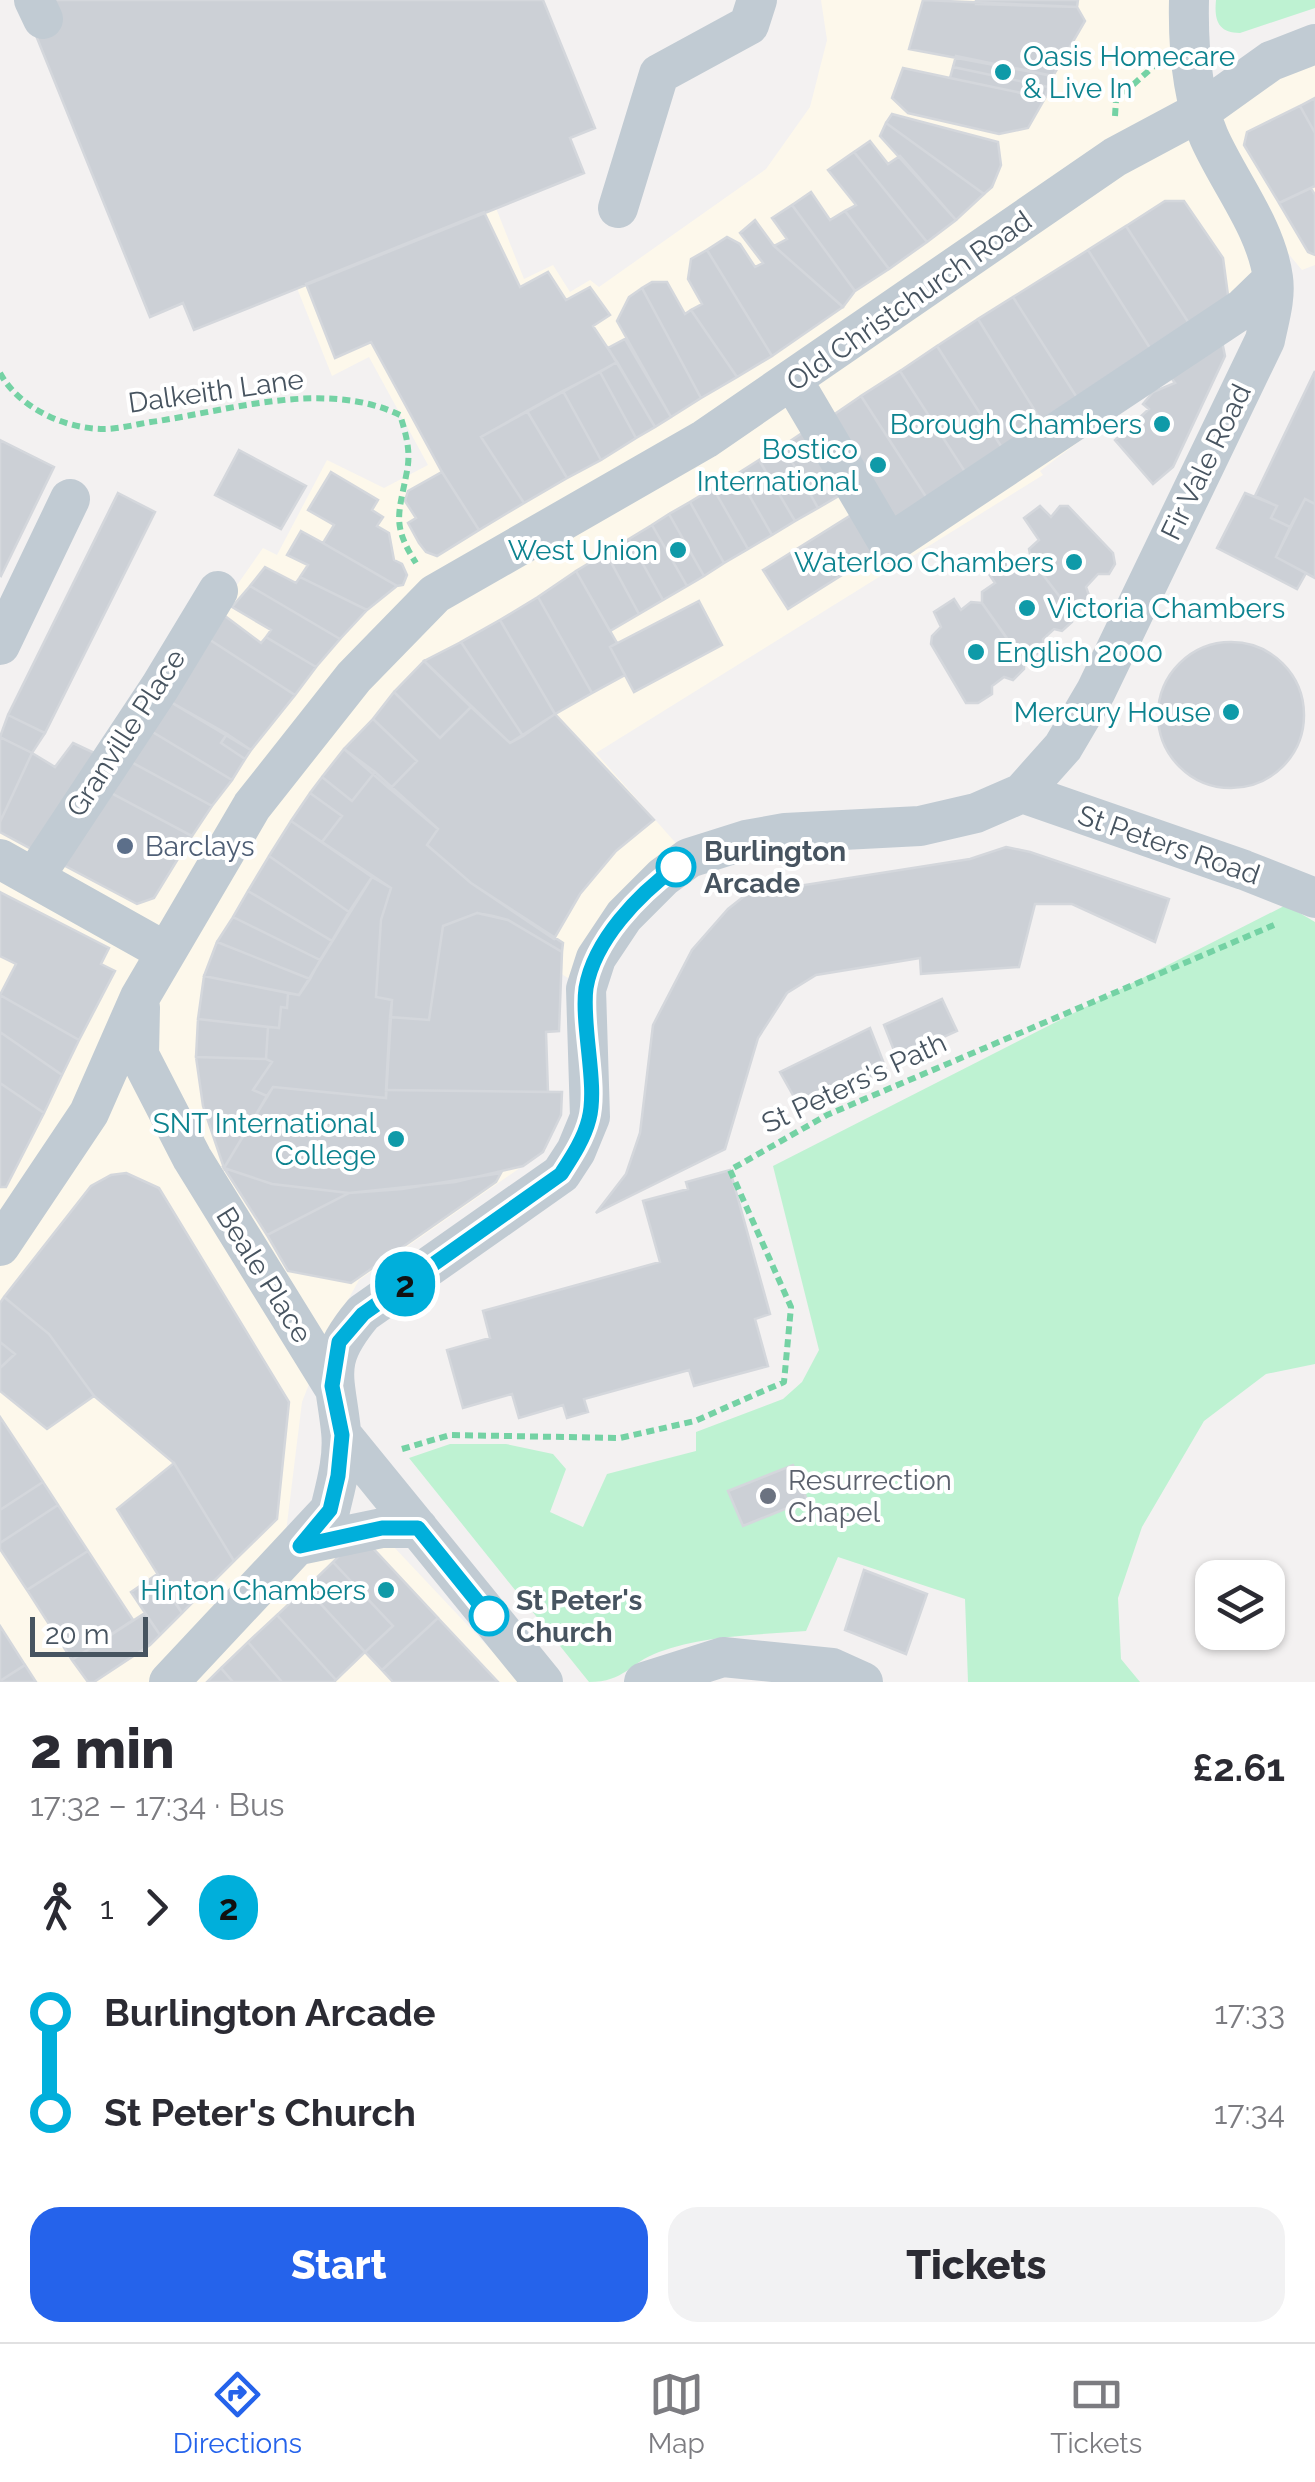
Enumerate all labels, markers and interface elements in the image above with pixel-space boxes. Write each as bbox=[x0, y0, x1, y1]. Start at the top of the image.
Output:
place label: Oasis Homecare & Live In bbox=[1023, 40, 1235, 105]
marker: Oasis Homecare & Live In bbox=[992, 61, 1014, 83]
street label: Old Christchurch Road bbox=[780, 204, 1038, 398]
street label: Dalkeith Lane bbox=[126, 362, 306, 420]
street label: Fir Vale Road bbox=[1154, 379, 1258, 545]
place label: Borough Chambers bbox=[890, 408, 1142, 441]
marker: Borough Chambers bbox=[1151, 413, 1173, 435]
place label: Bostico International bbox=[697, 433, 858, 498]
marker: Bostico International bbox=[867, 454, 889, 476]
place label: West Union bbox=[508, 534, 658, 567]
marker: West Union bbox=[667, 539, 689, 561]
place label: Waterloo Chambers bbox=[794, 546, 1054, 579]
marker: Waterloo Chambers bbox=[1063, 551, 1085, 573]
place label: Victoria Chambers bbox=[1047, 592, 1285, 625]
marker: Victoria Chambers bbox=[1016, 597, 1038, 619]
place label: English 2000 bbox=[996, 636, 1163, 669]
marker: English 2000 bbox=[965, 641, 987, 663]
street label: Granville Place bbox=[60, 643, 192, 823]
place label: Mercury House bbox=[1014, 696, 1211, 729]
marker: Mercury House bbox=[1220, 701, 1242, 723]
street label: St Peters Road bbox=[1074, 798, 1264, 892]
place label: Barclays bbox=[145, 830, 254, 863]
marker: Barclays bbox=[114, 835, 136, 857]
place label: Burlington Arcade bbox=[704, 835, 846, 900]
marker: Burlington Arcade bbox=[657, 848, 695, 886]
street label: St Peters's Path bbox=[757, 1026, 951, 1140]
place label: SNT International College bbox=[153, 1107, 376, 1172]
marker: SNT International College bbox=[385, 1128, 407, 1150]
street label: Beale Place bbox=[209, 1201, 319, 1349]
line badge: 2 bbox=[372, 1252, 438, 1316]
text: 2 bbox=[395, 1264, 415, 1305]
place label: Resurrection Chapel bbox=[788, 1464, 952, 1529]
marker: Resurrection Chapel bbox=[757, 1485, 779, 1507]
map controls bbox=[1195, 1560, 1285, 1650]
button: layers bbox=[1195, 1560, 1285, 1650]
place label: Hinton Chambers bbox=[140, 1574, 366, 1607]
marker: Hinton Chambers bbox=[375, 1579, 397, 1601]
place label: St Peter's Church bbox=[516, 1584, 642, 1649]
marker: St Peter's Church bbox=[470, 1597, 508, 1635]
scale bar bbox=[30, 1612, 148, 1656]
text: 20 m bbox=[45, 1618, 110, 1651]
text: 2 min bbox=[30, 1716, 175, 1781]
text: £2.61 bbox=[1192, 1745, 1285, 1790]
text: 17:32 – 17:34 · Bus bbox=[30, 1786, 284, 1823]
icon: walk bbox=[30, 1880, 85, 1935]
icon: forward bbox=[129, 1880, 184, 1935]
text: 2 bbox=[219, 1887, 238, 1928]
text: 1 bbox=[100, 1889, 114, 1926]
text: Burlington Arcade bbox=[104, 1990, 436, 2035]
text: 17:33 bbox=[1214, 1994, 1285, 2031]
text: St Peter's Church bbox=[104, 2090, 416, 2135]
text: 17:34 bbox=[1214, 2094, 1285, 2131]
button: Start bbox=[30, 2207, 648, 2322]
button: Tickets bbox=[668, 2207, 1285, 2322]
tab: Directions bbox=[173, 2367, 302, 2460]
tab: Map bbox=[648, 2367, 705, 2460]
tab: Tickets bbox=[1050, 2367, 1142, 2460]

